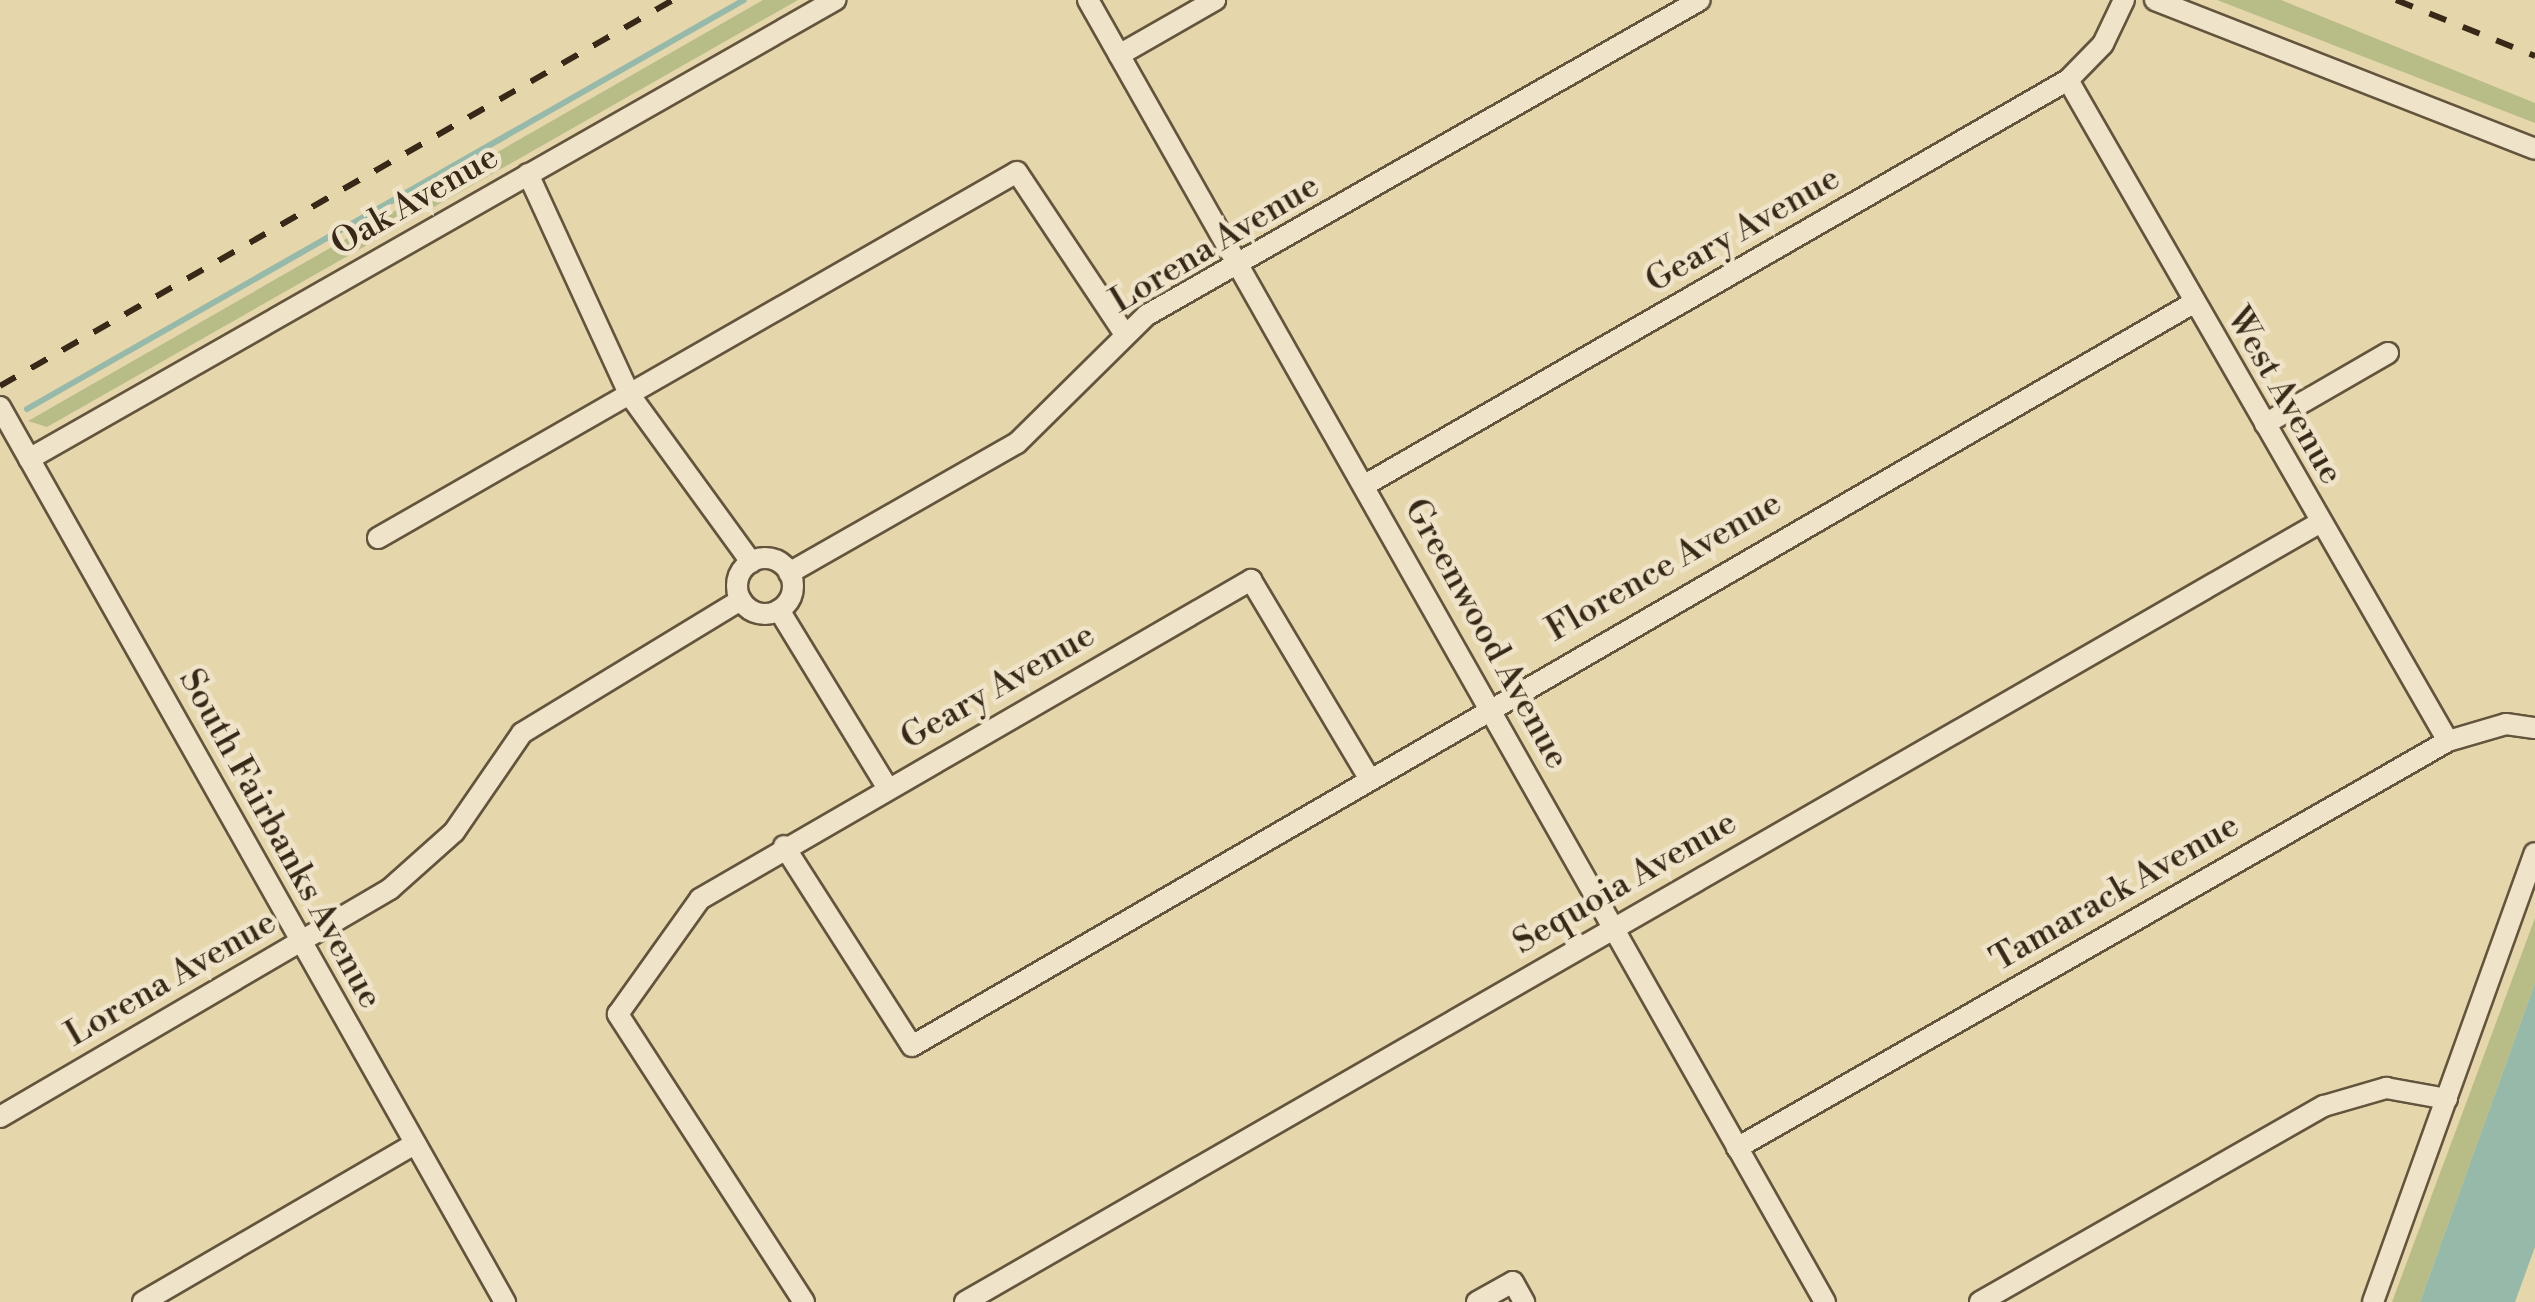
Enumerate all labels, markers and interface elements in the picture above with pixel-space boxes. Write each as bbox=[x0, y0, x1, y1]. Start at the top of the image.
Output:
street label: Oak Avenue bbox=[324, 136, 506, 266]
street label: Geary Avenue bbox=[1638, 158, 1848, 302]
street label: Lorena Avenue bbox=[1103, 165, 1327, 323]
street label: West Avenue bbox=[2216, 300, 2352, 492]
street label: Florence Avenue bbox=[1539, 483, 1789, 651]
street label: Greenwood Avenue bbox=[1394, 492, 1578, 776]
street label: Geary Avenue bbox=[893, 615, 1103, 759]
street label: South Fairbanks Avenue bbox=[169, 662, 391, 1016]
street label: Sequoia Avenue bbox=[1506, 802, 1744, 964]
street label: Tamarack Avenue bbox=[1983, 805, 2247, 981]
street label: Lorena Avenue bbox=[58, 902, 284, 1056]

